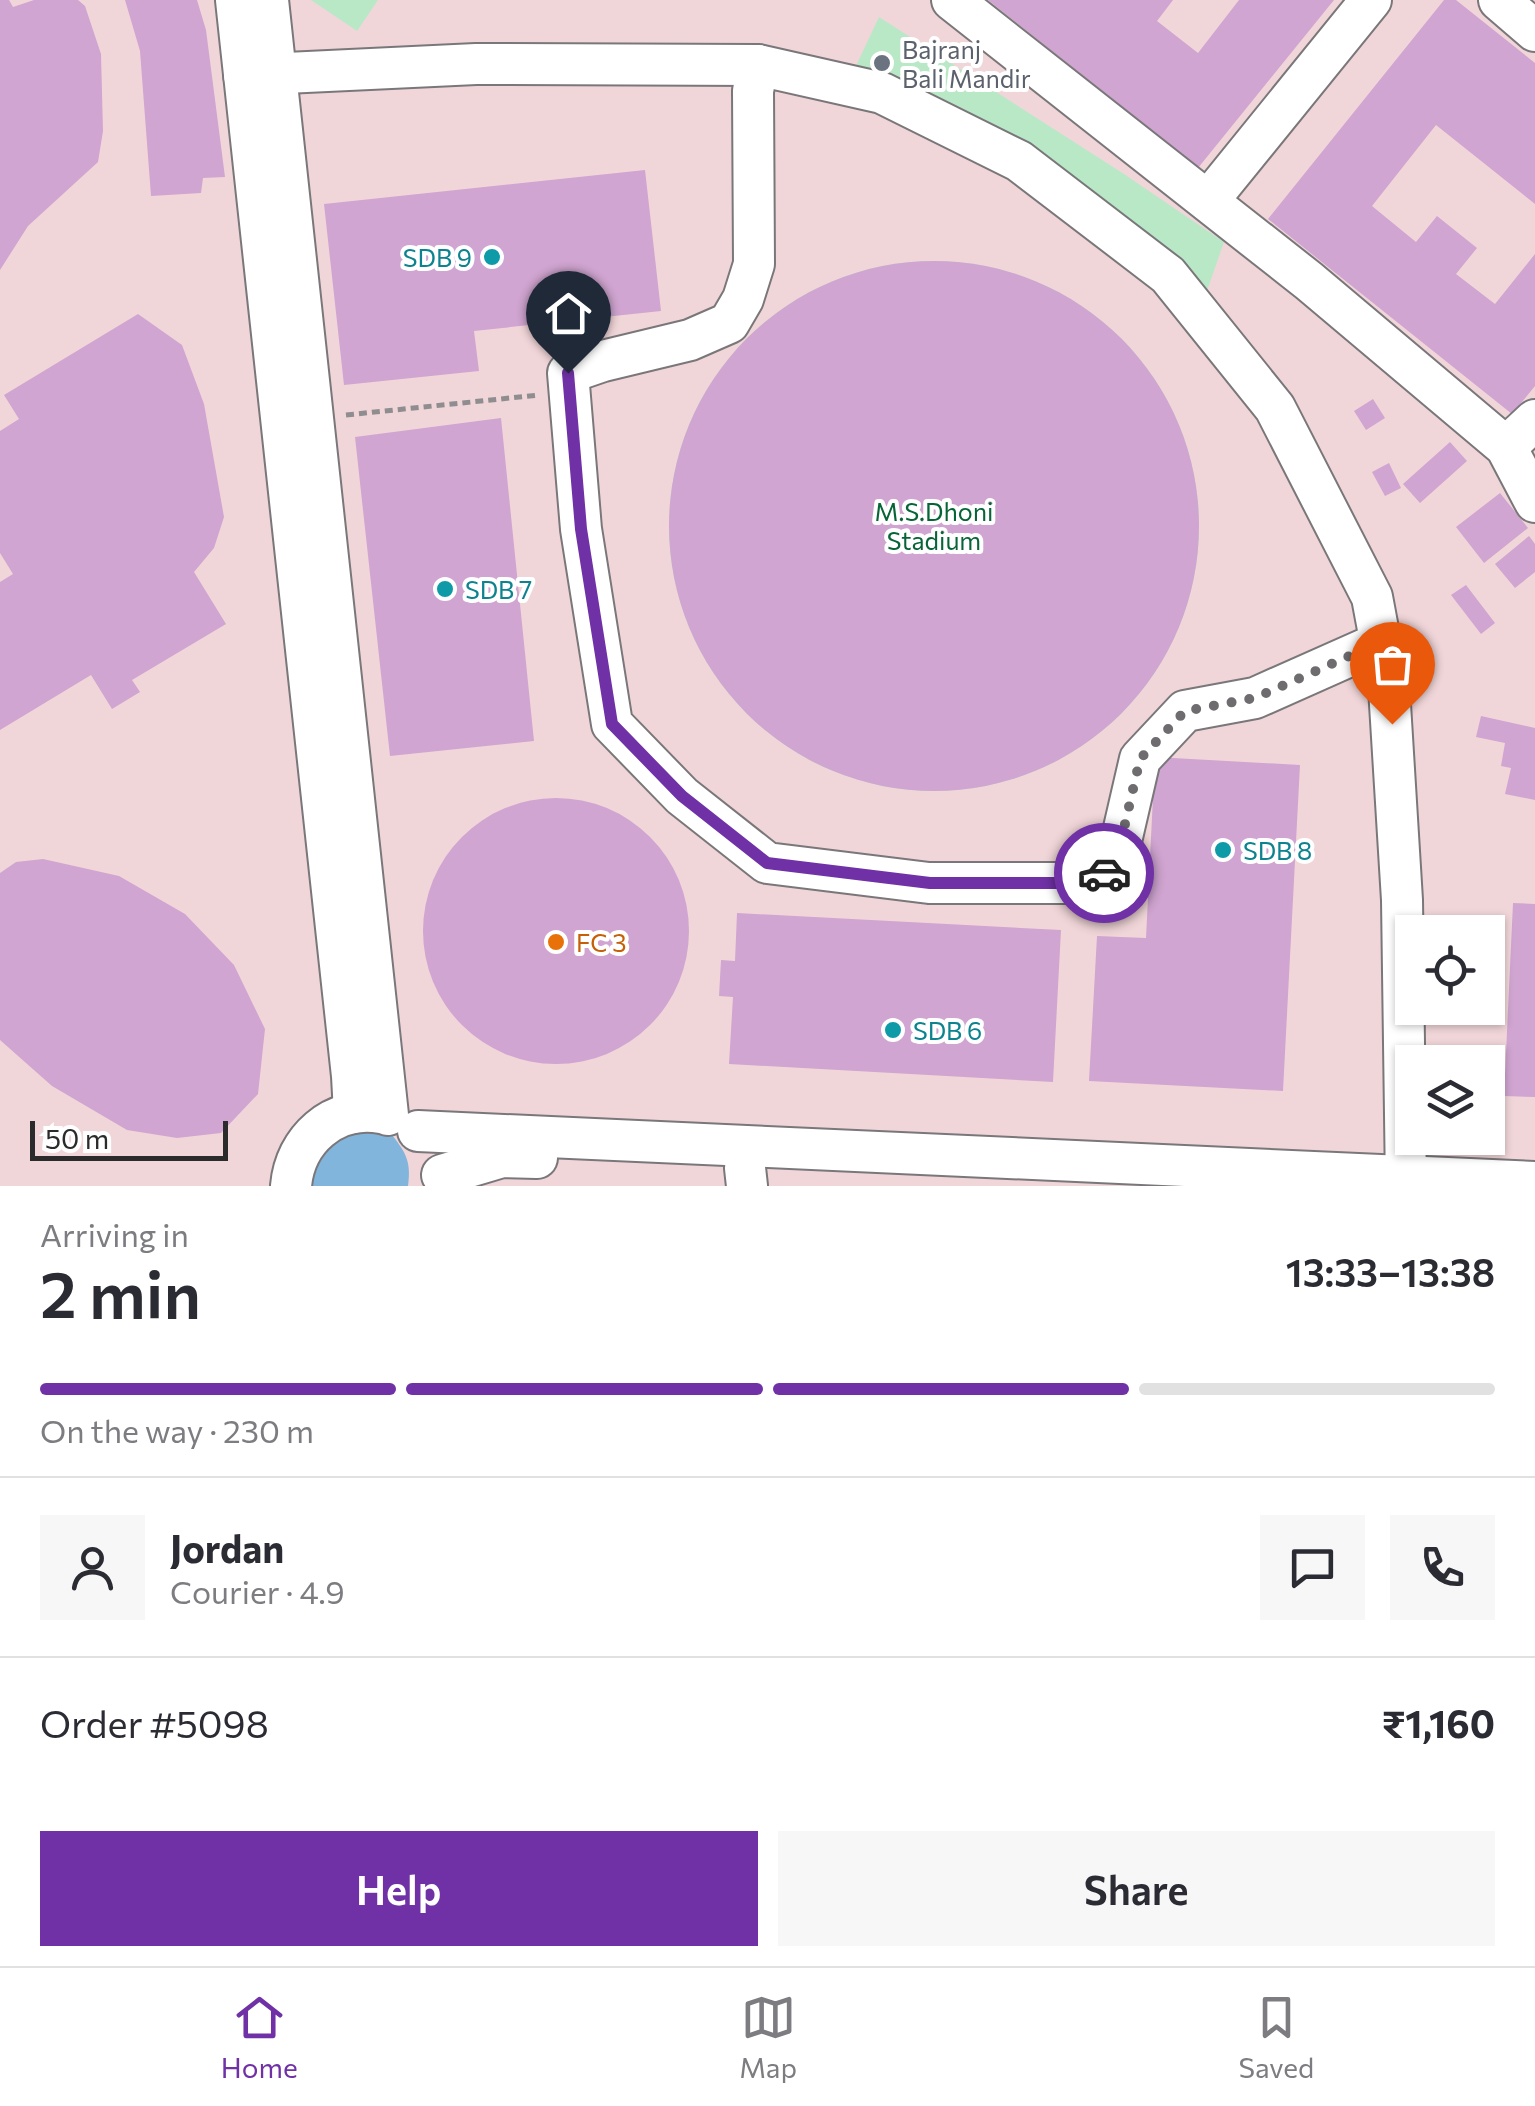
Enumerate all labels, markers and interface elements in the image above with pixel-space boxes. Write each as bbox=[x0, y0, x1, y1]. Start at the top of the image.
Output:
place label: Bajranj Bali Mandir bbox=[902, 34, 1031, 93]
marker: Bajranj Bali Mandir bbox=[871, 52, 893, 74]
place label: SDB 9 bbox=[403, 242, 472, 272]
marker: SDB 9 bbox=[481, 246, 503, 268]
pin bbox=[526, 271, 611, 374]
icon: home bbox=[541, 286, 596, 341]
park label: M.S.Dhoni Stadium bbox=[875, 496, 993, 555]
place label: SDB 7 bbox=[465, 574, 532, 604]
marker: SDB 7 bbox=[434, 578, 456, 600]
pin bbox=[1350, 622, 1435, 725]
icon: bag bbox=[1365, 637, 1420, 692]
courier bbox=[1054, 823, 1154, 923]
place label: SDB 8 bbox=[1243, 835, 1312, 865]
marker: SDB 8 bbox=[1212, 839, 1234, 861]
icon: car bbox=[1077, 846, 1132, 901]
map controls bbox=[1395, 915, 1505, 1155]
button: locate bbox=[1395, 915, 1505, 1025]
place label: FC 3 bbox=[576, 927, 627, 957]
marker: FC 3 bbox=[545, 931, 567, 953]
place label: SDB 6 bbox=[913, 1015, 982, 1045]
marker: SDB 6 bbox=[882, 1019, 904, 1041]
button: layers bbox=[1395, 1045, 1505, 1155]
scale bar bbox=[30, 1116, 228, 1160]
text: 50 m bbox=[45, 1121, 109, 1155]
text: Arriving in bbox=[40, 1214, 189, 1254]
text: 13:33–13:38 bbox=[1286, 1248, 1495, 1295]
text: 2 min bbox=[40, 1252, 201, 1331]
text: On the way · 230 m bbox=[40, 1410, 314, 1450]
button: person bbox=[40, 1515, 145, 1620]
button: chat bbox=[1260, 1515, 1365, 1620]
button: phone bbox=[1390, 1515, 1495, 1620]
text: Jordan bbox=[170, 1524, 284, 1571]
text: Courier · 4.9 bbox=[170, 1571, 345, 1611]
text: Order #5098 bbox=[40, 1699, 269, 1746]
text: ₹1,160 bbox=[1382, 1699, 1495, 1746]
button: Help bbox=[40, 1831, 758, 1946]
button: Share bbox=[778, 1831, 1495, 1946]
tab: Home bbox=[221, 1990, 298, 2084]
tab: Map bbox=[739, 1990, 797, 2084]
tab: Saved bbox=[1239, 1990, 1314, 2084]

